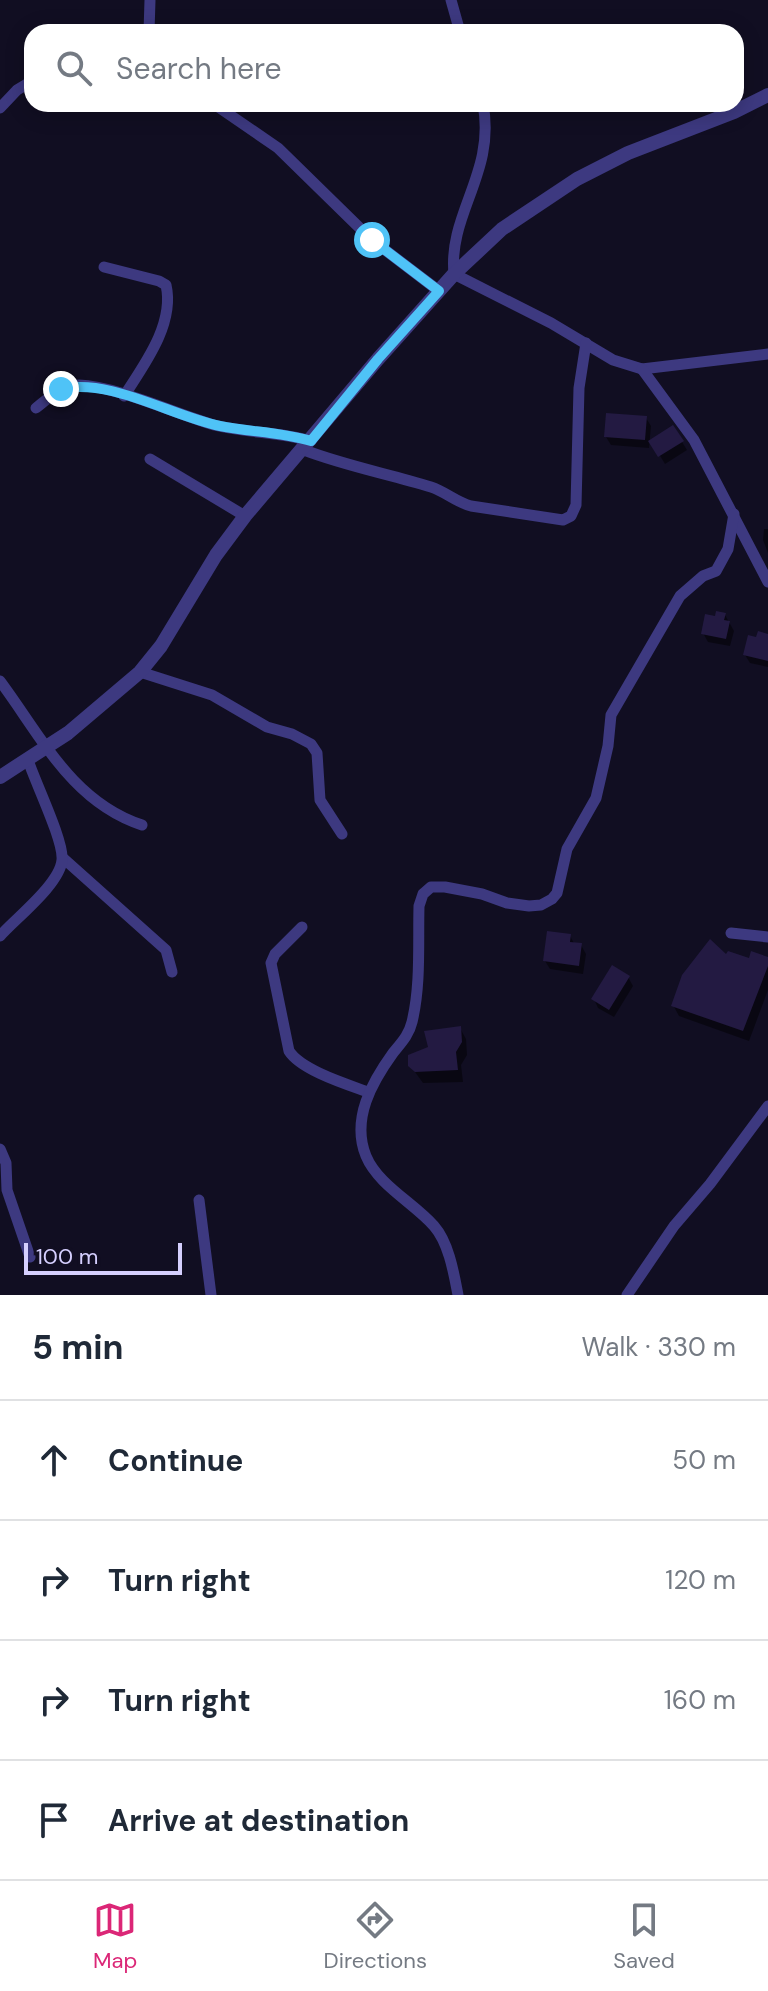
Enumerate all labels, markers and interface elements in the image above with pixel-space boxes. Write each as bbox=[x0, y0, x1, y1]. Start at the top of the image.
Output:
search box bbox=[24, 24, 744, 112]
icon: search bbox=[52, 46, 96, 90]
text: Search here bbox=[116, 49, 282, 88]
route start bbox=[354, 222, 390, 258]
route end bbox=[43, 371, 79, 407]
scale bar bbox=[24, 1239, 182, 1275]
text: 100 m bbox=[36, 1242, 98, 1271]
text: 5 min bbox=[32, 1325, 123, 1370]
text: Walk · 330 m bbox=[581, 1330, 736, 1364]
icon: ahead bbox=[32, 1438, 76, 1482]
text: Continue bbox=[108, 1441, 243, 1480]
text: 50 m bbox=[672, 1443, 736, 1477]
icon: right bbox=[32, 1558, 76, 1602]
text: Turn right bbox=[108, 1561, 251, 1600]
text: 120 m bbox=[665, 1563, 736, 1597]
icon: right bbox=[32, 1678, 76, 1722]
text: Turn right bbox=[108, 1681, 251, 1720]
text: 160 m bbox=[664, 1683, 736, 1717]
icon: arrive bbox=[32, 1798, 76, 1842]
text: Arrive at destination bbox=[108, 1801, 409, 1840]
tab: Map bbox=[93, 1898, 137, 1975]
tab: Directions bbox=[324, 1898, 427, 1975]
tab: Saved bbox=[613, 1898, 675, 1975]

